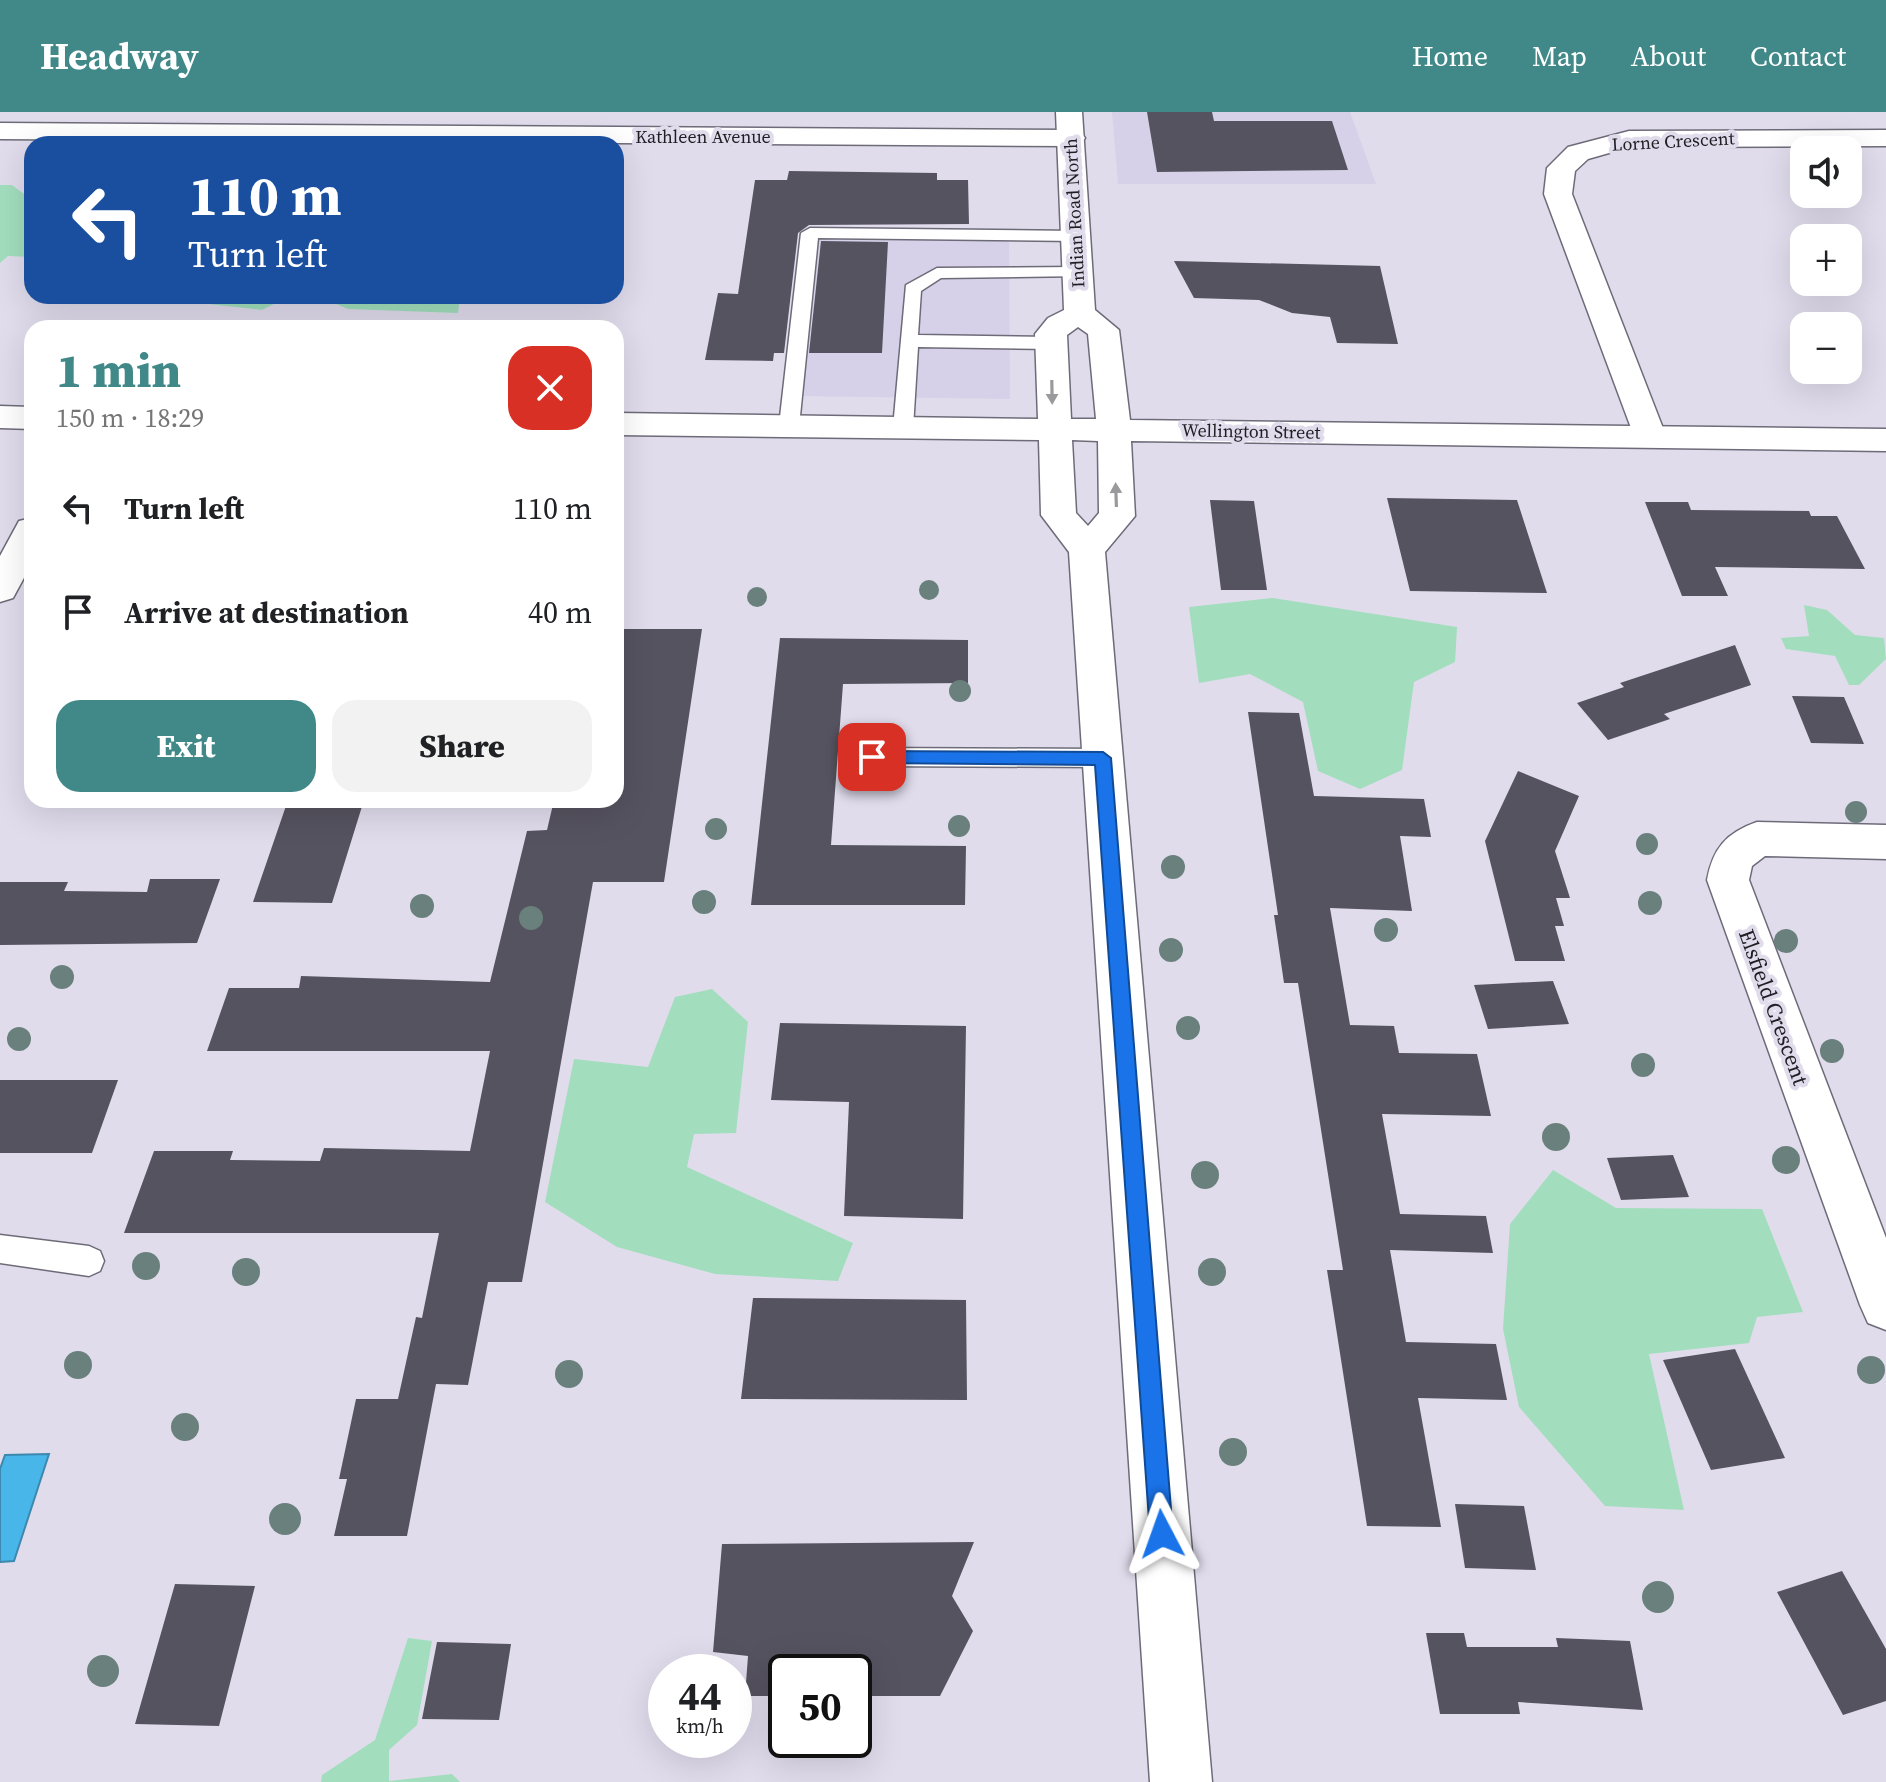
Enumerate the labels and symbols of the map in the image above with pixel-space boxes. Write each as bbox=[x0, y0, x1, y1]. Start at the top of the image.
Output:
street label: Kathleen Avenue bbox=[635, 124, 771, 149]
street label: Lorne Crescent bbox=[1611, 125, 1735, 157]
street label: Indian Road North bbox=[1058, 137, 1090, 288]
one-way arrow bbox=[1046, 380, 1059, 405]
street label: Wellington Street bbox=[1181, 417, 1321, 445]
one-way arrow bbox=[1110, 482, 1123, 507]
pin bbox=[838, 723, 906, 791]
street label: Elsfield Crescent bbox=[1732, 925, 1816, 1090]
position arrow bbox=[1120, 1492, 1204, 1576]
speed limit sign: 50 bbox=[768, 1654, 872, 1758]

